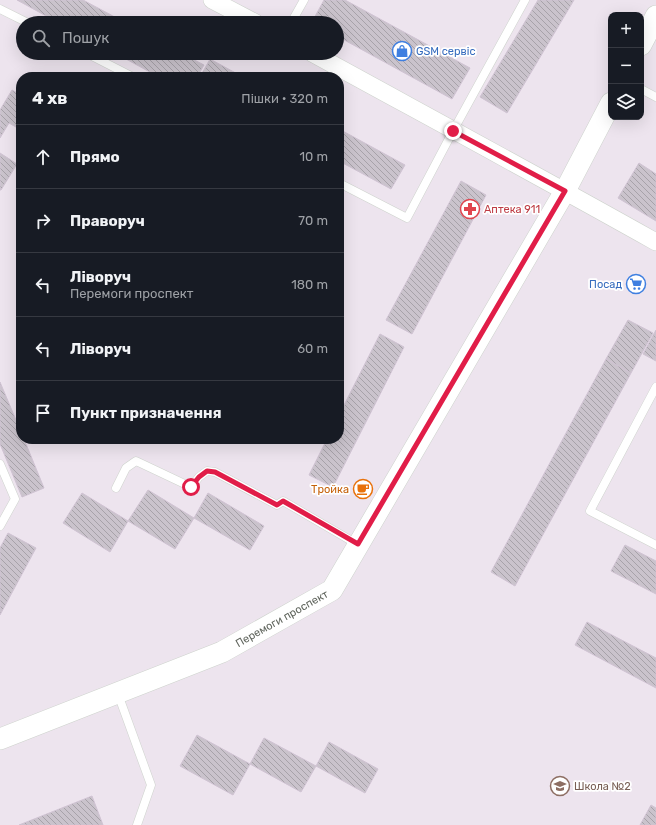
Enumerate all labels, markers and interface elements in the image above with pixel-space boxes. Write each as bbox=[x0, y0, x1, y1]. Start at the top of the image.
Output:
map controls bbox=[608, 12, 644, 120]
button: + bbox=[608, 12, 644, 48]
search box bbox=[16, 16, 344, 60]
icon: search bbox=[30, 27, 52, 49]
text: Пошук bbox=[62, 29, 109, 47]
shop icon: GSM сервіс bbox=[391, 40, 413, 62]
place label: GSM сервіс bbox=[416, 45, 475, 58]
button: − bbox=[608, 48, 644, 84]
button: layers bbox=[608, 84, 644, 120]
text: 4 хв bbox=[32, 88, 68, 108]
text: Пішки · 320 m bbox=[241, 91, 328, 106]
route end bbox=[444, 122, 462, 140]
icon: ahead bbox=[32, 146, 54, 168]
text: Прямо bbox=[70, 148, 120, 166]
text: 10 m bbox=[299, 149, 328, 164]
pharmacy icon: Аптека 911 bbox=[459, 198, 481, 220]
place label: Аптека 911 bbox=[484, 203, 540, 216]
icon: right bbox=[32, 210, 54, 232]
text: Праворуч bbox=[70, 212, 145, 230]
text: 70 m bbox=[298, 213, 328, 228]
text: Ліворуч bbox=[70, 268, 131, 286]
supermarket icon: Посад bbox=[625, 273, 647, 295]
icon: left bbox=[32, 274, 54, 296]
text: 180 m bbox=[291, 277, 328, 292]
place label: Посад bbox=[589, 278, 622, 291]
text: Перемоги проспект bbox=[70, 286, 193, 301]
icon: left bbox=[32, 338, 54, 360]
text: Ліворуч bbox=[70, 340, 131, 358]
text: 60 m bbox=[297, 341, 328, 356]
icon: arrive bbox=[32, 402, 54, 424]
text: Пункт призначення bbox=[70, 404, 222, 422]
route start bbox=[182, 478, 200, 496]
cafe icon: Тройка bbox=[352, 478, 374, 500]
place label: Тройка bbox=[311, 483, 349, 496]
street label: Перемоги проспект bbox=[233, 587, 331, 650]
school or university icon: Школа №2 bbox=[549, 775, 571, 797]
place label: Школа №2 bbox=[574, 780, 631, 793]

